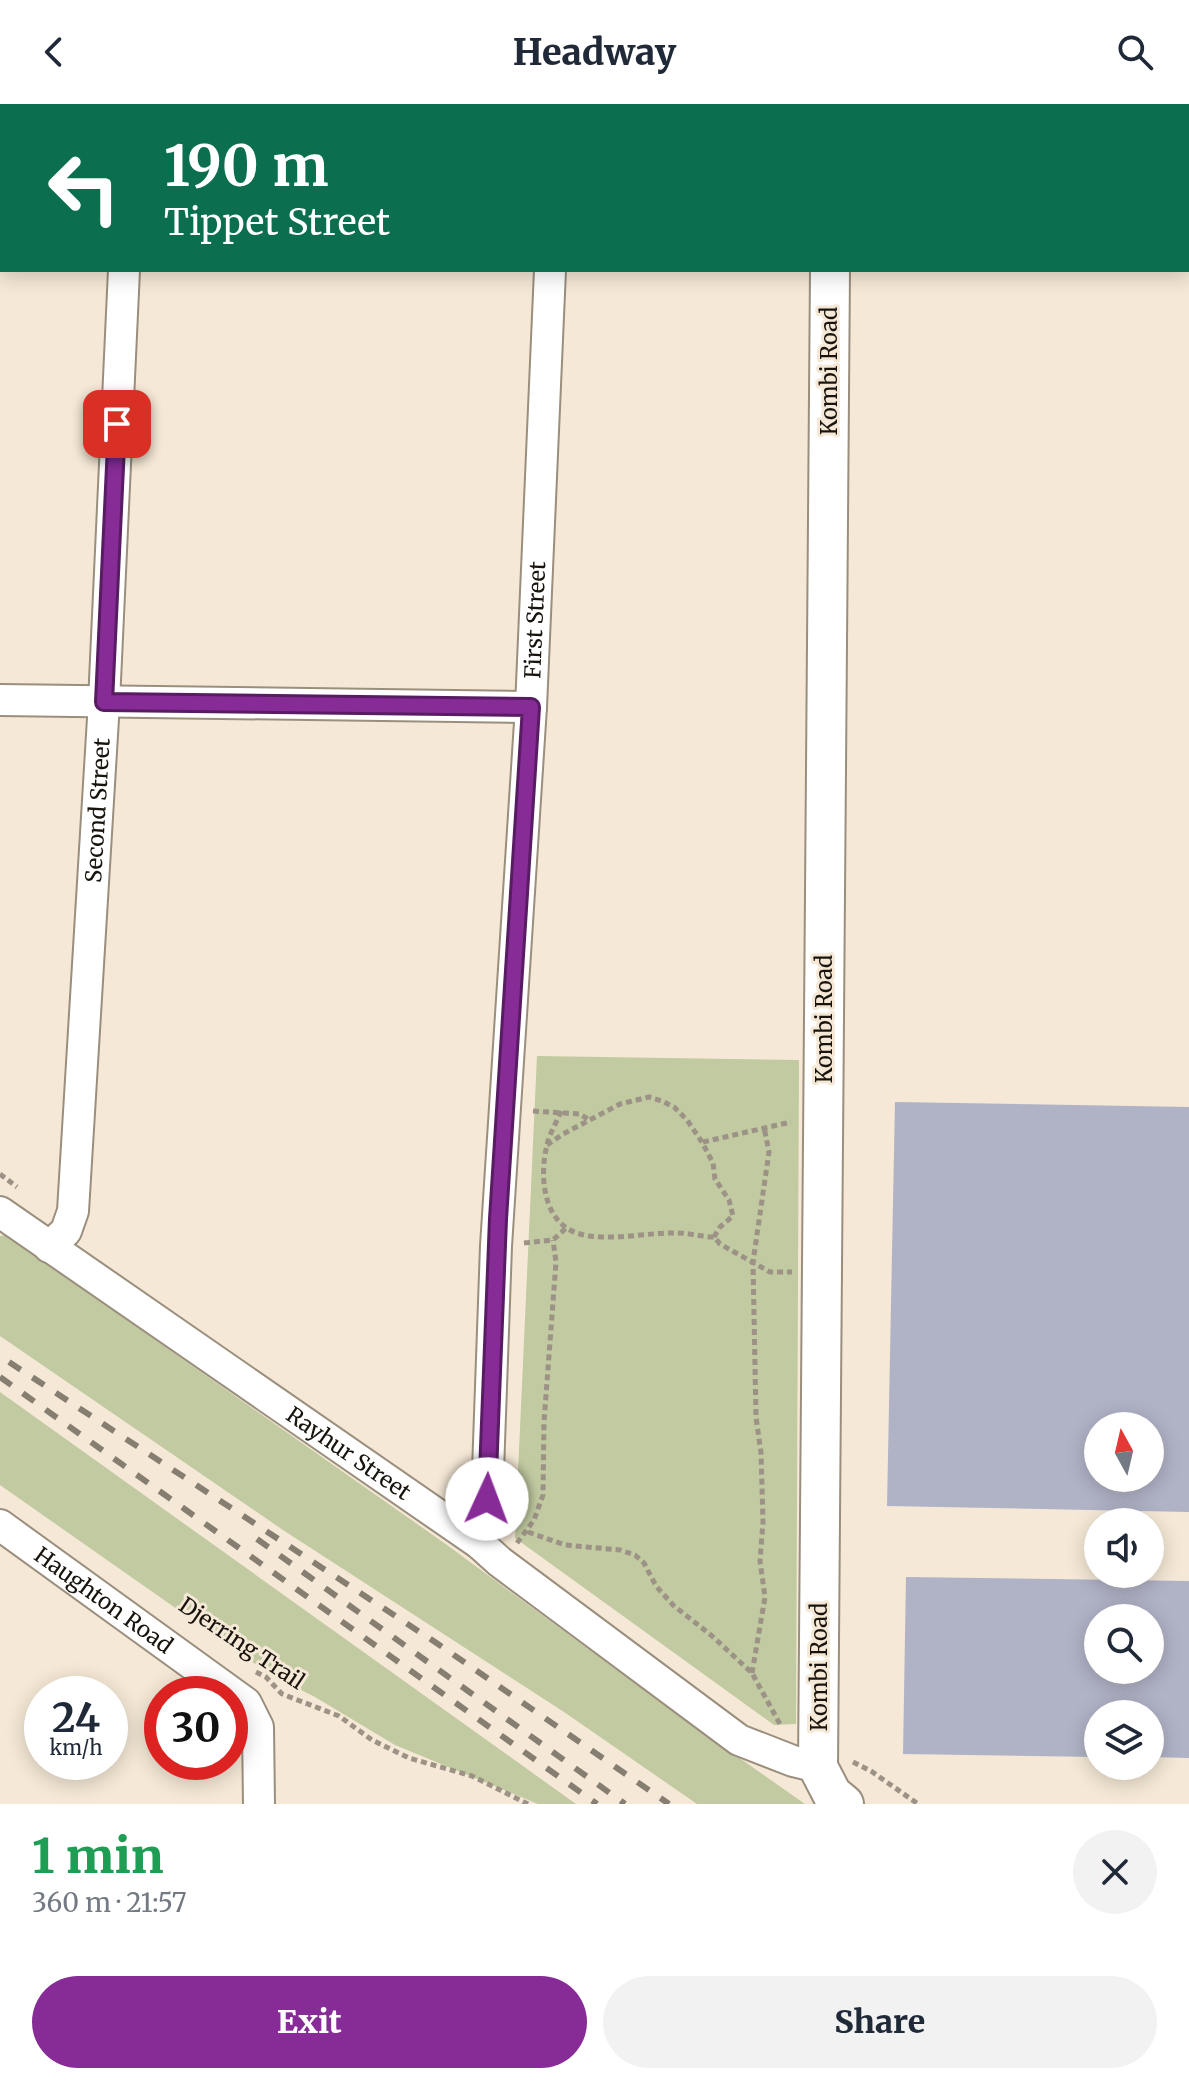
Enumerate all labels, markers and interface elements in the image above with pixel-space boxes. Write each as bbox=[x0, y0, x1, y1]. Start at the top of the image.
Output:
icon: back bbox=[32, 30, 76, 74]
text: Headway bbox=[513, 30, 676, 75]
icon: search bbox=[1113, 30, 1157, 74]
text: 190 m bbox=[164, 131, 329, 201]
icon: left bbox=[32, 136, 136, 240]
text: Tippet Street bbox=[164, 200, 390, 245]
street label: Kombi Road bbox=[815, 307, 843, 435]
pin bbox=[83, 390, 151, 458]
icon: arrive bbox=[95, 402, 139, 446]
street label: First Street bbox=[518, 560, 551, 679]
street label: Second Street bbox=[79, 737, 116, 884]
street label: Kombi Road bbox=[810, 955, 838, 1083]
street label: Rayhur Street bbox=[281, 1400, 417, 1506]
north arrow bbox=[1084, 1412, 1164, 1492]
map controls bbox=[1084, 1412, 1164, 1780]
position arrow bbox=[445, 1457, 529, 1541]
button: sound bbox=[1084, 1508, 1164, 1588]
street label: Haughton Road bbox=[29, 1541, 178, 1659]
street label: Djerring Trail bbox=[174, 1591, 310, 1695]
street label: Kombi Road bbox=[805, 1603, 833, 1731]
button: search bbox=[1084, 1604, 1164, 1684]
speed limit sign: 30 bbox=[144, 1676, 248, 1780]
text: 24 bbox=[52, 1693, 100, 1743]
button: layers bbox=[1084, 1700, 1164, 1780]
text: km/h bbox=[50, 1735, 102, 1760]
text: 1 min bbox=[32, 1826, 164, 1886]
button: close bbox=[1073, 1830, 1157, 1914]
text: 360 m · 21:57 bbox=[32, 1886, 187, 1919]
button: Exit bbox=[32, 1976, 587, 2068]
button: Share bbox=[603, 1976, 1157, 2068]

